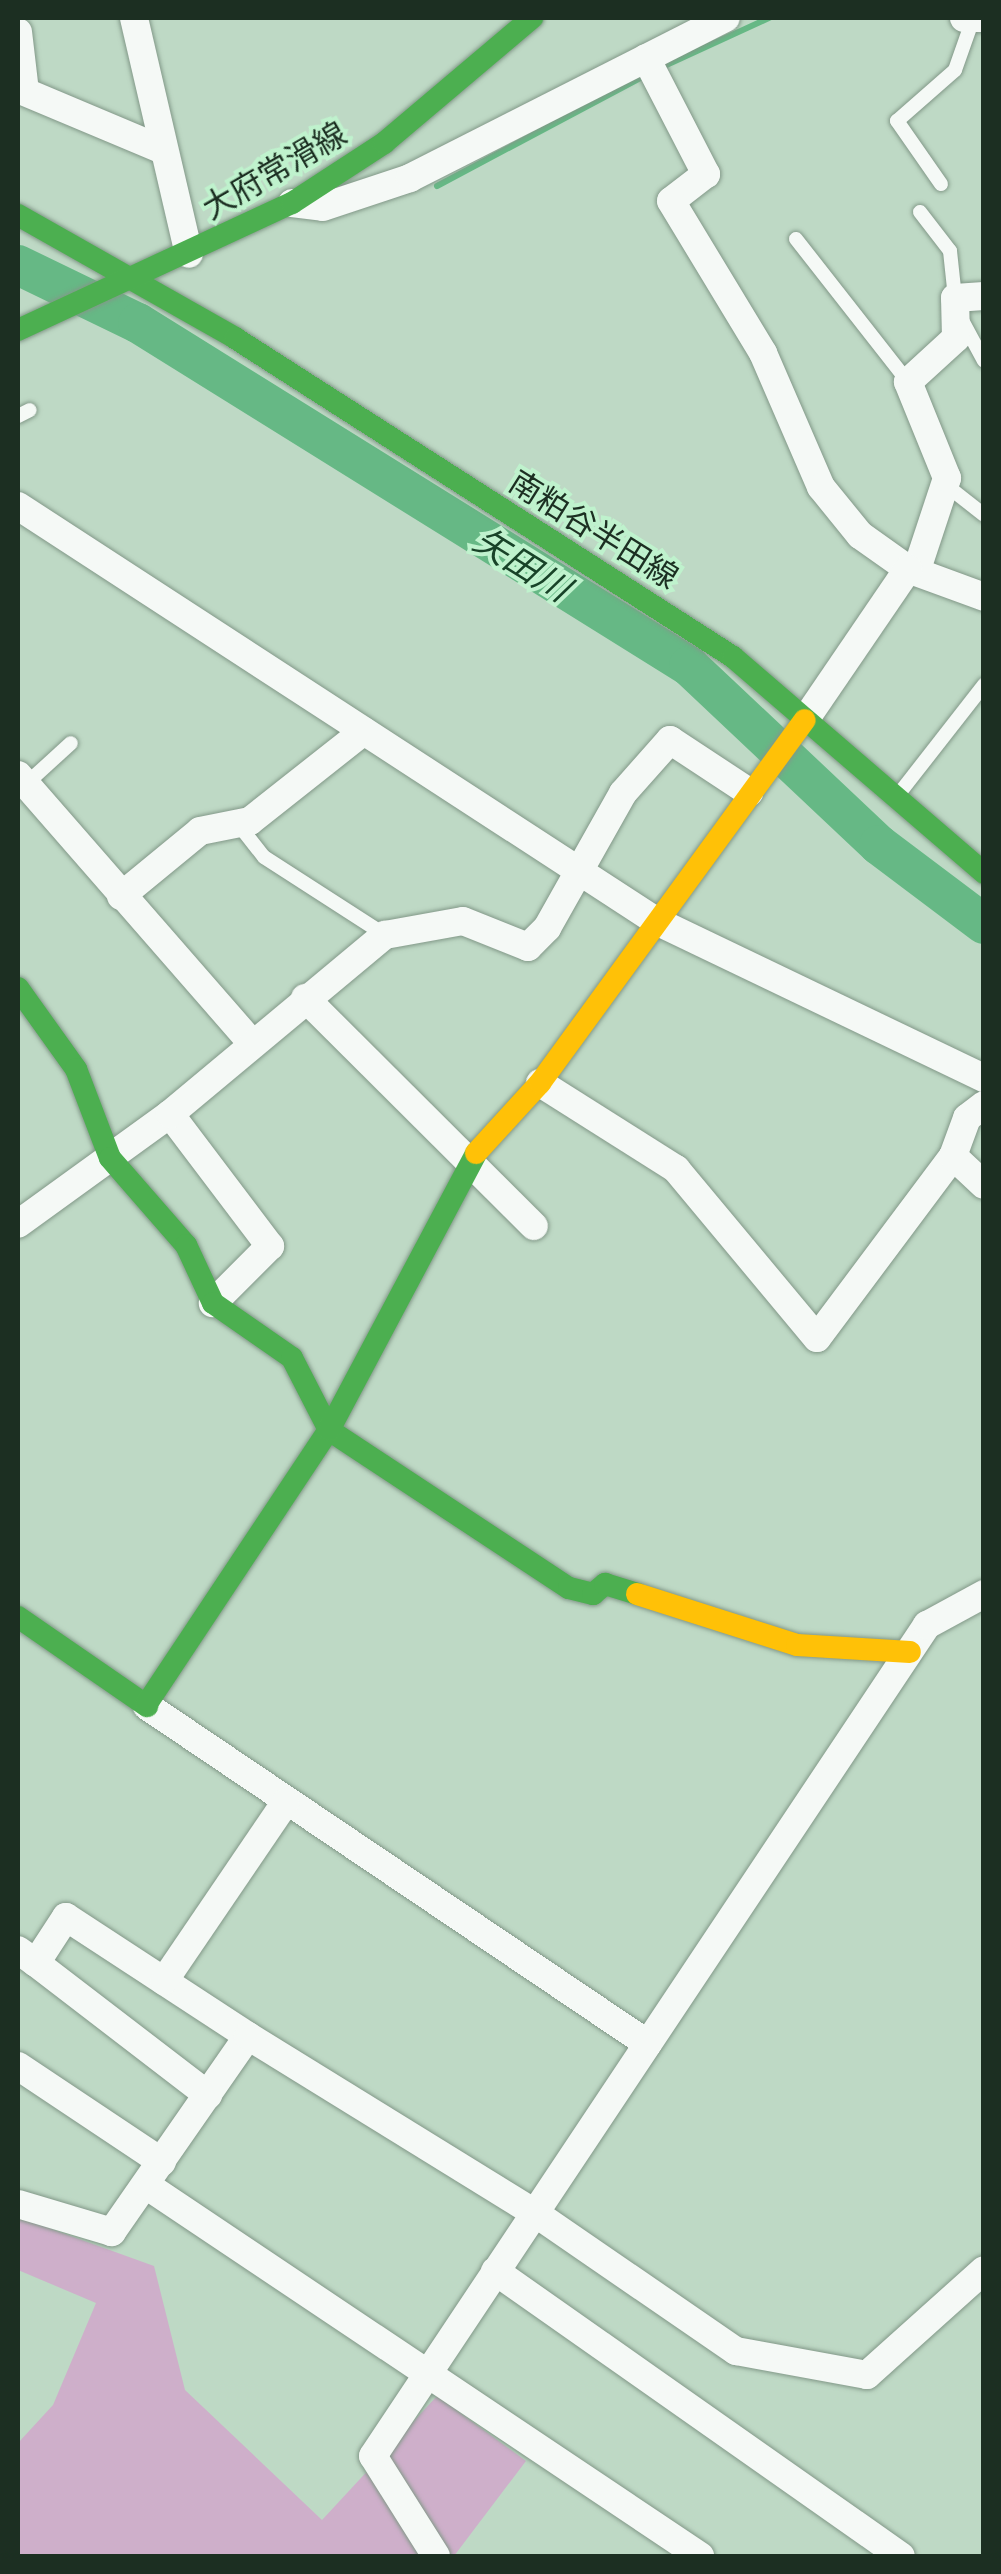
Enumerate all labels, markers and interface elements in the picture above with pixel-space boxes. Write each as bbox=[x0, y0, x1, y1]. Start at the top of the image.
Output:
street label: 大府常滑線 bbox=[195, 113, 353, 227]
street label: 南粕谷半田線 bbox=[502, 462, 686, 596]
water label: 矢田川 bbox=[467, 517, 579, 609]

